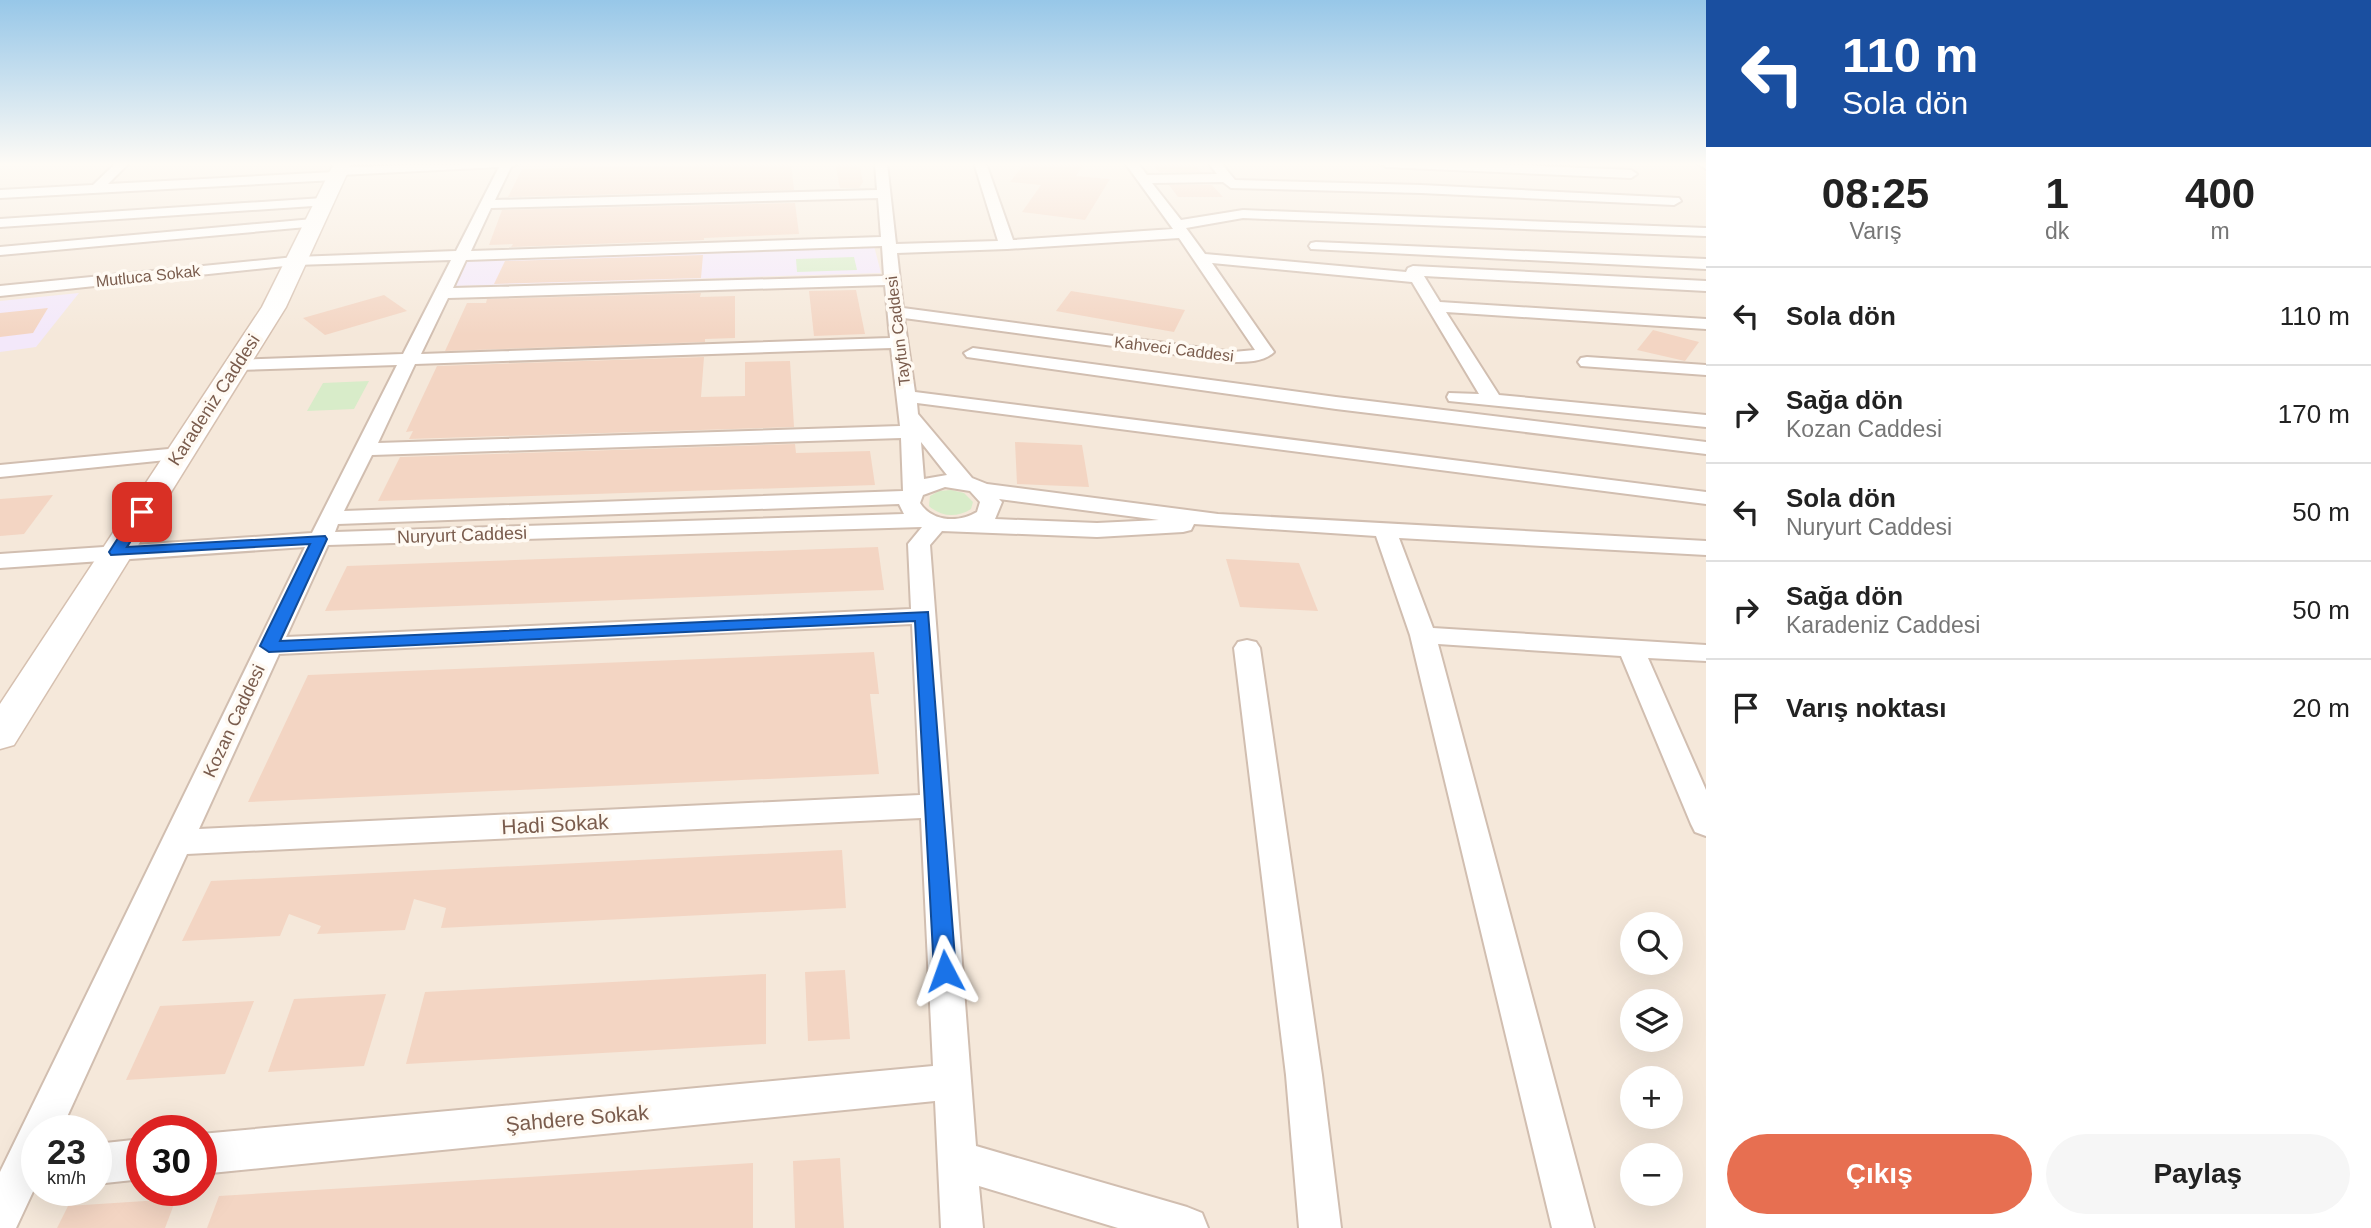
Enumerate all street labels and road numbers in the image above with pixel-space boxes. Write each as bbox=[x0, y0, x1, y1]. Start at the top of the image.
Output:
street label: Mutluca Sokak bbox=[95, 262, 202, 290]
street label: Tayfun Caddesi bbox=[883, 275, 913, 387]
street label: Karadeniz Caddesi bbox=[164, 331, 264, 469]
street label: Kahveci Caddesi bbox=[1113, 333, 1235, 365]
street label: Nuryurt Caddesi bbox=[397, 523, 527, 547]
street label: Kozan Caddesi bbox=[199, 661, 269, 781]
street label: Hadi Sokak bbox=[501, 810, 610, 838]
street label: Şahdere Sokak bbox=[504, 1100, 650, 1136]

